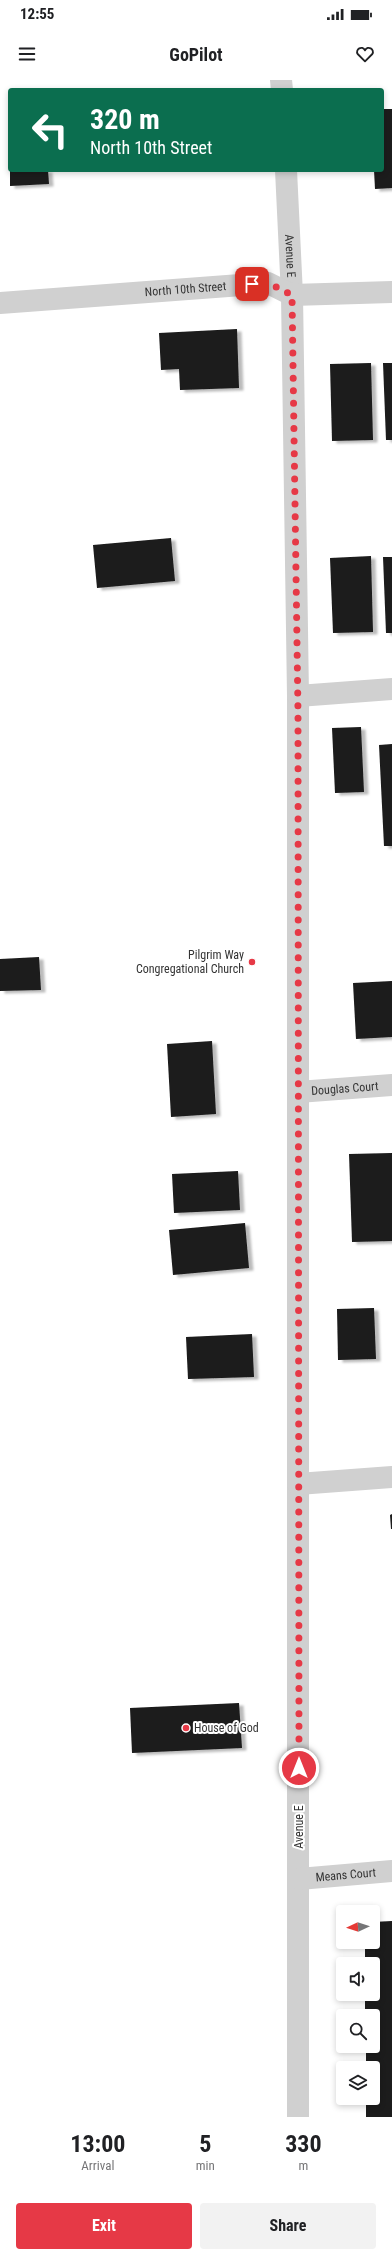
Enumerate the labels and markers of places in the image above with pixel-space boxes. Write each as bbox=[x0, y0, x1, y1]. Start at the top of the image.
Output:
pin bbox=[235, 267, 269, 301]
place label: Pilgrim Way Congregational Church bbox=[136, 948, 244, 976]
marker: Pilgrim Way Congregational Church bbox=[247, 957, 257, 967]
place label: House of God bbox=[194, 1721, 259, 1735]
marker: House of God bbox=[181, 1723, 191, 1733]

